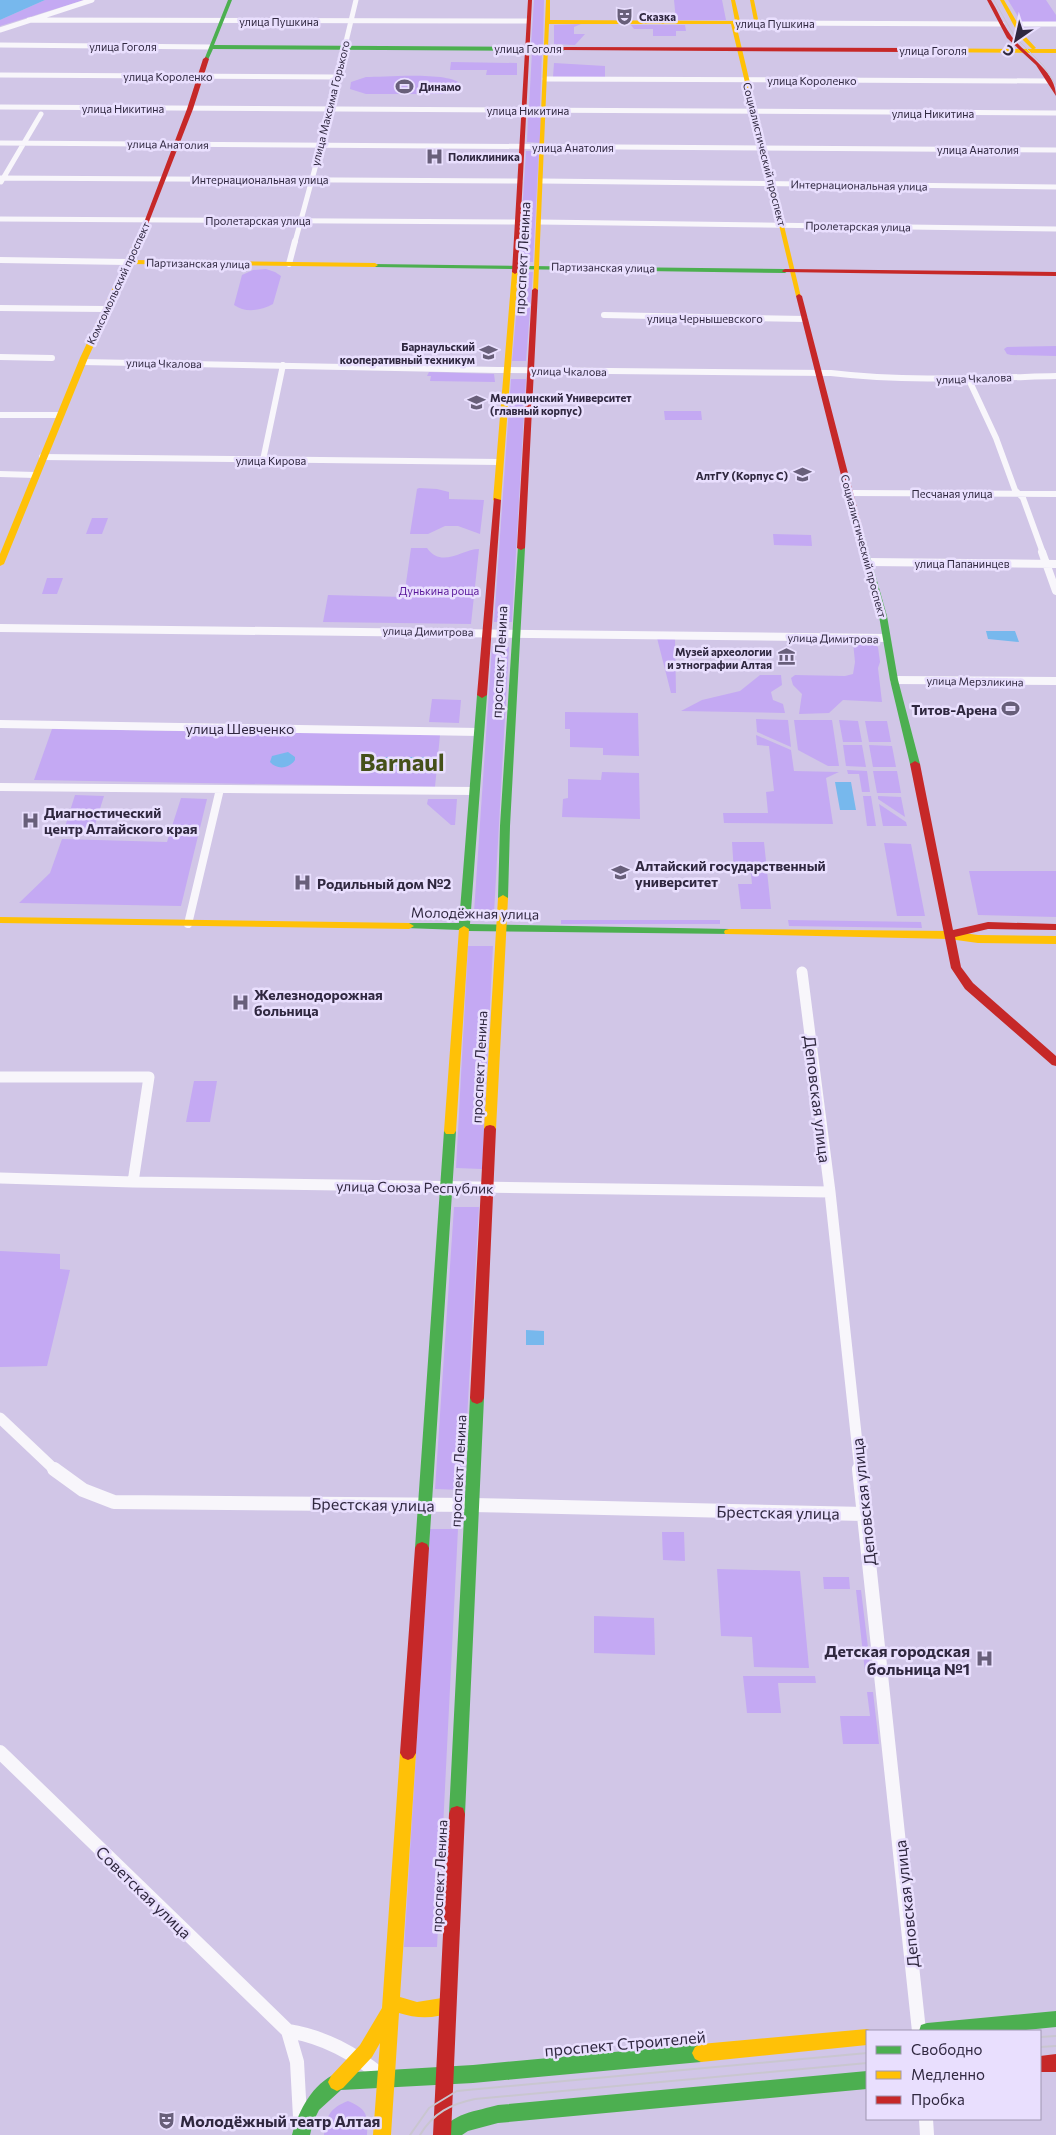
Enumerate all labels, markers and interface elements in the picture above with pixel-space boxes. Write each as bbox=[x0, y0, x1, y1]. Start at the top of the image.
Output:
theatre icon: Сказка bbox=[615, 6, 635, 26]
place label: Сказка bbox=[639, 10, 676, 23]
street label: улица Пушкина bbox=[239, 15, 319, 28]
north arrow bbox=[991, 15, 1041, 65]
street label: улица Пушкина bbox=[735, 17, 815, 30]
street label: улица Максима Горького bbox=[308, 38, 352, 167]
street label: улица Гоголя bbox=[89, 40, 157, 53]
text: С bbox=[1000, 41, 1017, 61]
street label: улица Гоголя bbox=[494, 42, 562, 55]
street label: улица Гоголя bbox=[899, 44, 967, 57]
street label: улица Короленко bbox=[123, 70, 213, 83]
street label: улица Короленко bbox=[767, 74, 857, 87]
sports icon: Динамо bbox=[395, 76, 415, 96]
place label: Динамо bbox=[419, 80, 461, 93]
street label: Социалистический проспект bbox=[741, 81, 789, 227]
street label: улица Никитина bbox=[82, 102, 164, 115]
street label: улица Никитина bbox=[487, 104, 569, 117]
street label: улица Никитина bbox=[892, 107, 974, 120]
street label: улица Анатолия bbox=[127, 137, 209, 151]
street label: улица Анатолия bbox=[532, 141, 614, 154]
street label: улица Анатолия bbox=[937, 143, 1019, 156]
hospital icon: Поликлиника bbox=[424, 146, 444, 166]
place label: Поликлиника bbox=[448, 150, 520, 163]
street label: Интернациональная улица bbox=[191, 173, 329, 186]
street label: Интернациональная улица bbox=[790, 177, 928, 193]
street label: проспект Ленина bbox=[511, 201, 533, 315]
street label: Пролетарская улица bbox=[205, 214, 311, 227]
street label: Пролетарская улица bbox=[805, 219, 911, 233]
street label: Комсомольский проспект bbox=[84, 220, 152, 346]
street label: Партизанская улица bbox=[146, 256, 250, 270]
street label: Партизанская улица bbox=[551, 260, 655, 274]
street label: улица Чернышевского bbox=[647, 312, 763, 325]
place label: Барнаульский кооперативный техникум bbox=[340, 340, 475, 366]
school or university icon: Барнаульский кооперативный техникум bbox=[479, 342, 499, 362]
street label: улица Чкалова bbox=[126, 356, 202, 370]
street label: улица Чкалова bbox=[531, 364, 607, 378]
street label: улица Чкалова bbox=[936, 370, 1012, 386]
place label: Медицинский Университет (главный корпус) bbox=[490, 391, 632, 417]
school or university icon: Медицинский Университет (главный корпус) bbox=[466, 393, 486, 413]
street label: улица Кирова bbox=[236, 454, 306, 467]
school or university icon: АлтГУ (Корпус С) bbox=[792, 465, 812, 485]
place label: АлтГУ (Корпус С) bbox=[696, 469, 788, 482]
street label: Социалистический проспект bbox=[839, 473, 889, 619]
street label: Песчаная улица bbox=[912, 487, 992, 500]
street label: улица Папанинцев bbox=[915, 557, 1010, 570]
park label: Дунькина роща bbox=[399, 584, 479, 597]
street label: проспект Ленина bbox=[488, 605, 510, 719]
street label: улица Димитрова bbox=[382, 624, 474, 638]
street label: улица Димитрова bbox=[787, 631, 879, 645]
place label: Музей археологии и этнографии Алтая bbox=[667, 645, 772, 671]
museum icon: Музей археологии и этнографии Алтая bbox=[776, 647, 796, 667]
street label: улица Мерзликина bbox=[926, 674, 1024, 688]
sports icon: Титов-Арена bbox=[1001, 699, 1021, 719]
place label: Титов-Арена bbox=[911, 701, 997, 718]
street label: улица Шевченко bbox=[186, 720, 294, 737]
district label: Barnaul bbox=[359, 747, 445, 776]
place label: Диагностический центр Алтайского края bbox=[44, 804, 197, 837]
hospital icon: Диагностический центр Алтайского края bbox=[20, 810, 40, 830]
place label: Алтайский государственный университет bbox=[635, 857, 826, 890]
school or university icon: Алтайский государственный университет bbox=[611, 863, 631, 883]
hospital icon: Родильный дом №2 bbox=[293, 873, 313, 893]
place label: Родильный дом №2 bbox=[317, 875, 451, 892]
street label: Молодёжная улица bbox=[411, 903, 539, 923]
place label: Железнодорожная больница bbox=[254, 986, 383, 1019]
hospital icon: Железнодорожная больница bbox=[230, 992, 250, 1012]
street label: проспект Ленина bbox=[468, 1010, 490, 1124]
street label: Деповская улица bbox=[801, 1034, 835, 1164]
street label: улица Союза Республик bbox=[336, 1177, 494, 1197]
street label: проспект Ленина bbox=[447, 1414, 469, 1528]
street label: Деповская улица bbox=[847, 1437, 879, 1567]
street label: Брестская улица bbox=[311, 1493, 435, 1515]
street label: Брестская улица bbox=[716, 1501, 840, 1523]
place label: Детская городская больница №1 bbox=[825, 1641, 970, 1678]
hospital icon: Детская городская больница №1 bbox=[974, 1649, 994, 1669]
street label: проспект Ленина bbox=[428, 1819, 450, 1933]
street label: Деповская улица bbox=[890, 1839, 922, 1969]
street label: Советская улица bbox=[92, 1842, 196, 1942]
street label: проспект Строителей bbox=[544, 2026, 706, 2060]
legend bbox=[866, 2030, 1041, 2120]
text: Свободно bbox=[911, 2040, 982, 2058]
text: Медленно bbox=[911, 2065, 985, 2083]
text: Пробка bbox=[911, 2090, 965, 2108]
theatre icon: Молодёжный театр Алтая bbox=[156, 2110, 176, 2130]
place label: Молодёжный театр Алтая bbox=[180, 2111, 380, 2130]

